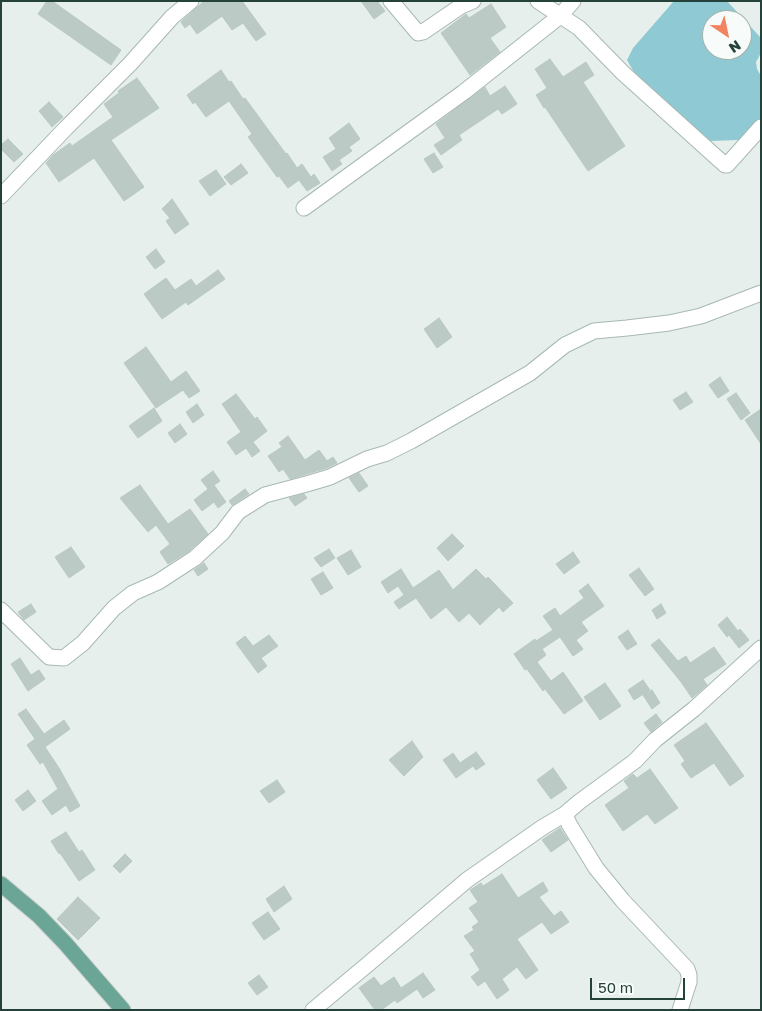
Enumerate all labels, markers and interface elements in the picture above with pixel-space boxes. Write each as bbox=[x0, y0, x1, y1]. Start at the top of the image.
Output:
north arrow bbox=[702, 10, 752, 60]
text: N bbox=[726, 37, 744, 57]
scale bar bbox=[592, 968, 687, 1000]
text: 50 m bbox=[598, 978, 633, 996]

